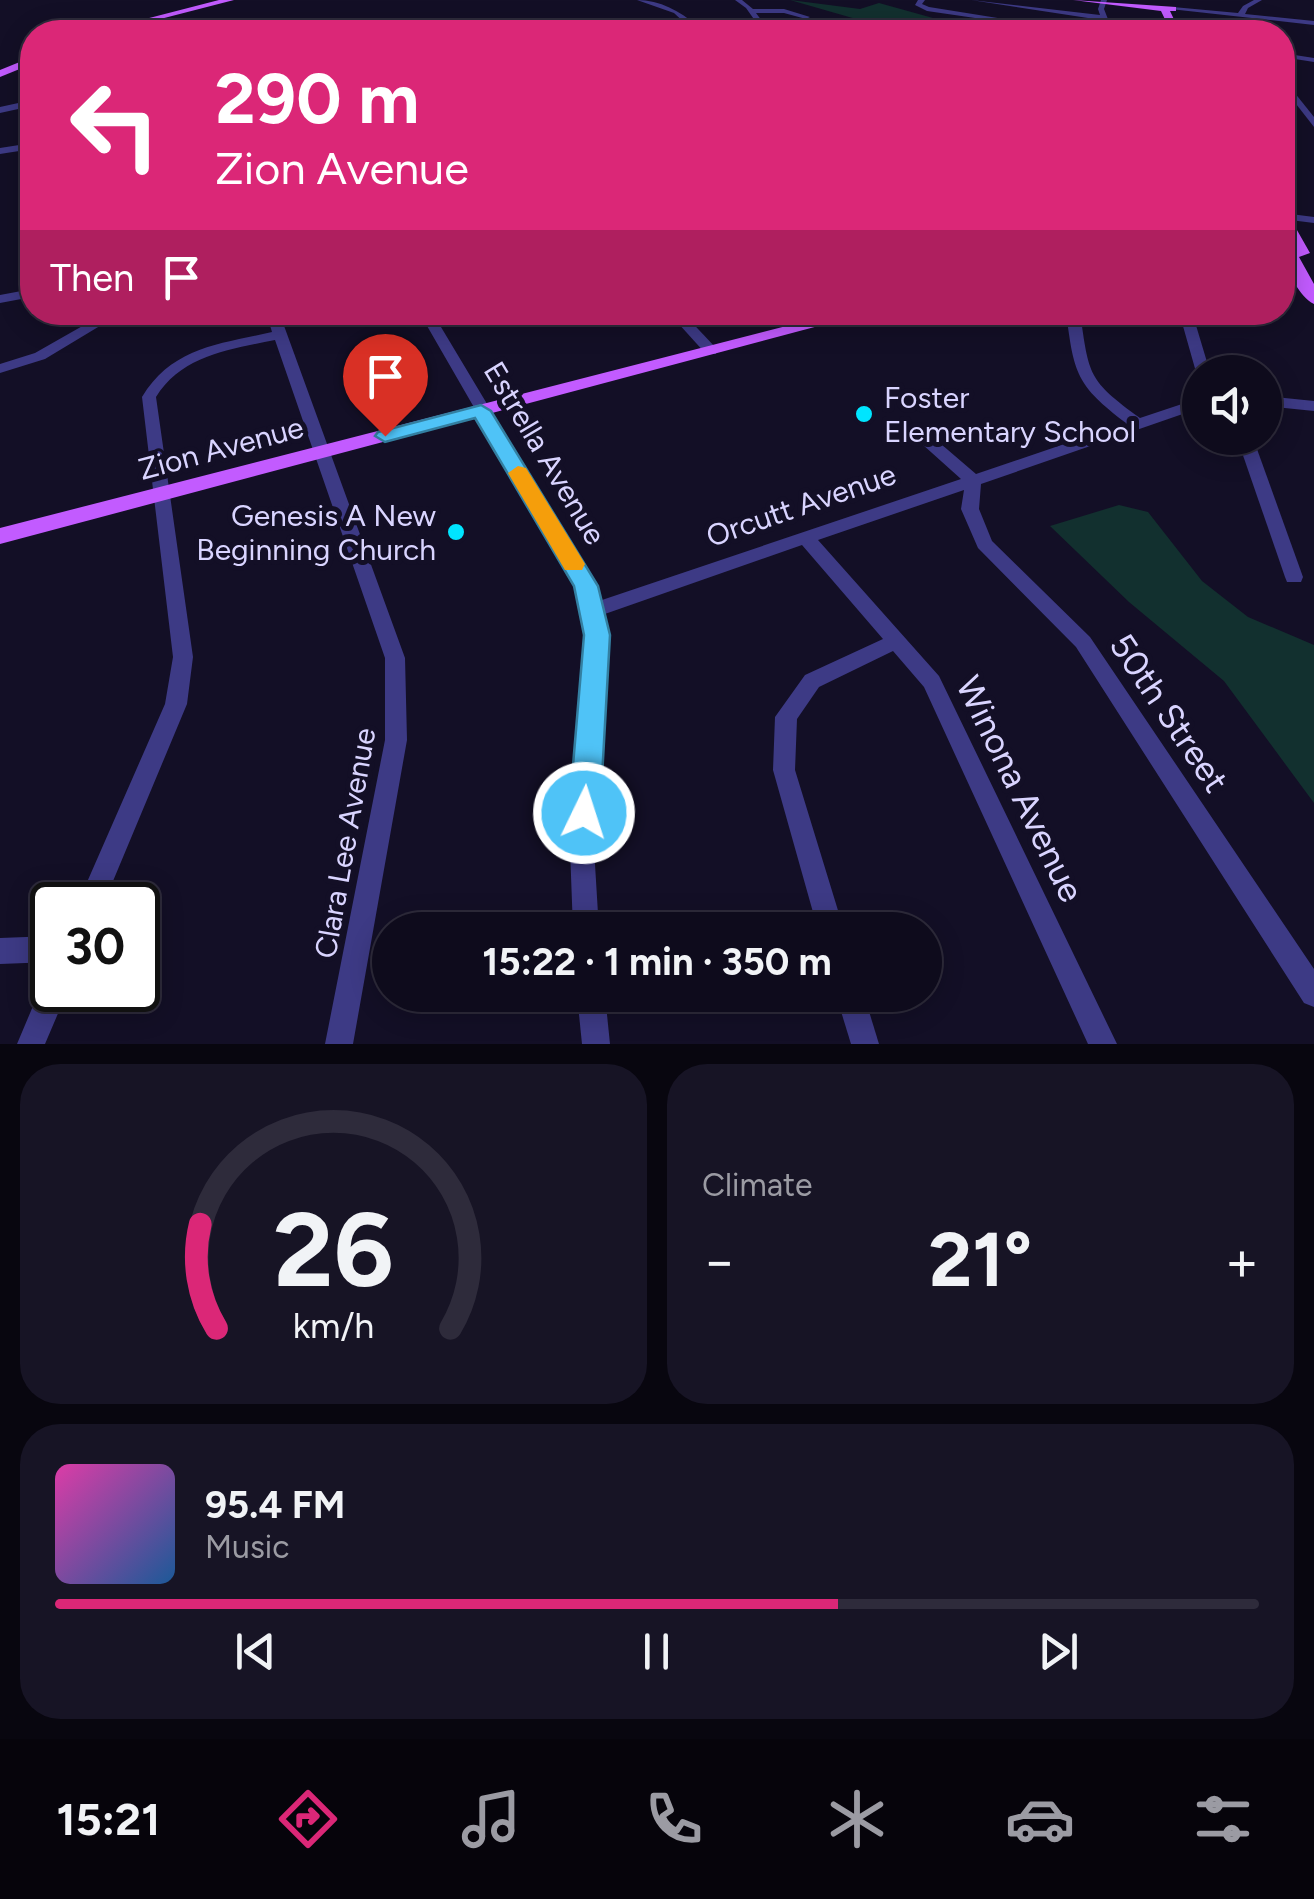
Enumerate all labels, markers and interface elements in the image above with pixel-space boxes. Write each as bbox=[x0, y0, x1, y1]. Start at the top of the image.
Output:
text: 290 m bbox=[215, 56, 419, 141]
icon: left bbox=[50, 60, 180, 190]
text: Zion Avenue bbox=[215, 141, 469, 195]
icon: arrive bbox=[154, 250, 209, 305]
text: Then bbox=[50, 255, 134, 301]
pin bbox=[343, 334, 428, 437]
icon: arrive bbox=[358, 349, 413, 404]
street label: Estrella Avenue bbox=[476, 355, 614, 551]
map controls bbox=[1182, 355, 1282, 455]
button: sound bbox=[1182, 355, 1282, 455]
place label: Foster Elementary School bbox=[884, 379, 1136, 450]
marker: Foster Elementary School bbox=[853, 403, 875, 425]
street label: Zion Avenue bbox=[134, 408, 308, 488]
street label: Orcutt Avenue bbox=[701, 455, 901, 555]
place label: Genesis A New Beginning Church bbox=[196, 497, 436, 568]
marker: Genesis A New Beginning Church bbox=[445, 521, 467, 543]
street label: 50th Street bbox=[1101, 626, 1237, 800]
street label: Winona Avenue bbox=[947, 669, 1093, 909]
street label: Clara Lee Avenue bbox=[306, 725, 384, 961]
position arrow bbox=[532, 761, 636, 865]
speed limit sign: 30 bbox=[30, 882, 160, 1012]
text: 15:22 · 1 min · 350 m bbox=[482, 939, 832, 985]
text: Climate bbox=[702, 1166, 813, 1204]
text: 26 bbox=[273, 1187, 394, 1312]
text: 21° bbox=[929, 1215, 1032, 1305]
text: − bbox=[702, 1228, 736, 1294]
text: + bbox=[1225, 1228, 1259, 1294]
text: km/h bbox=[293, 1304, 374, 1347]
text: 95.4 FM bbox=[205, 1482, 345, 1528]
text: Music bbox=[205, 1528, 290, 1566]
icon: previous bbox=[228, 1624, 283, 1679]
icon: pause bbox=[629, 1624, 684, 1679]
icon: next bbox=[1031, 1624, 1086, 1679]
icon: directions bbox=[273, 1784, 343, 1854]
icon: music bbox=[456, 1784, 526, 1854]
icon: phone bbox=[639, 1784, 709, 1854]
icon: climate bbox=[822, 1784, 892, 1854]
icon: car bbox=[1005, 1784, 1075, 1854]
icon: filters bbox=[1188, 1784, 1258, 1854]
text: 15:21 bbox=[56, 1792, 160, 1846]

